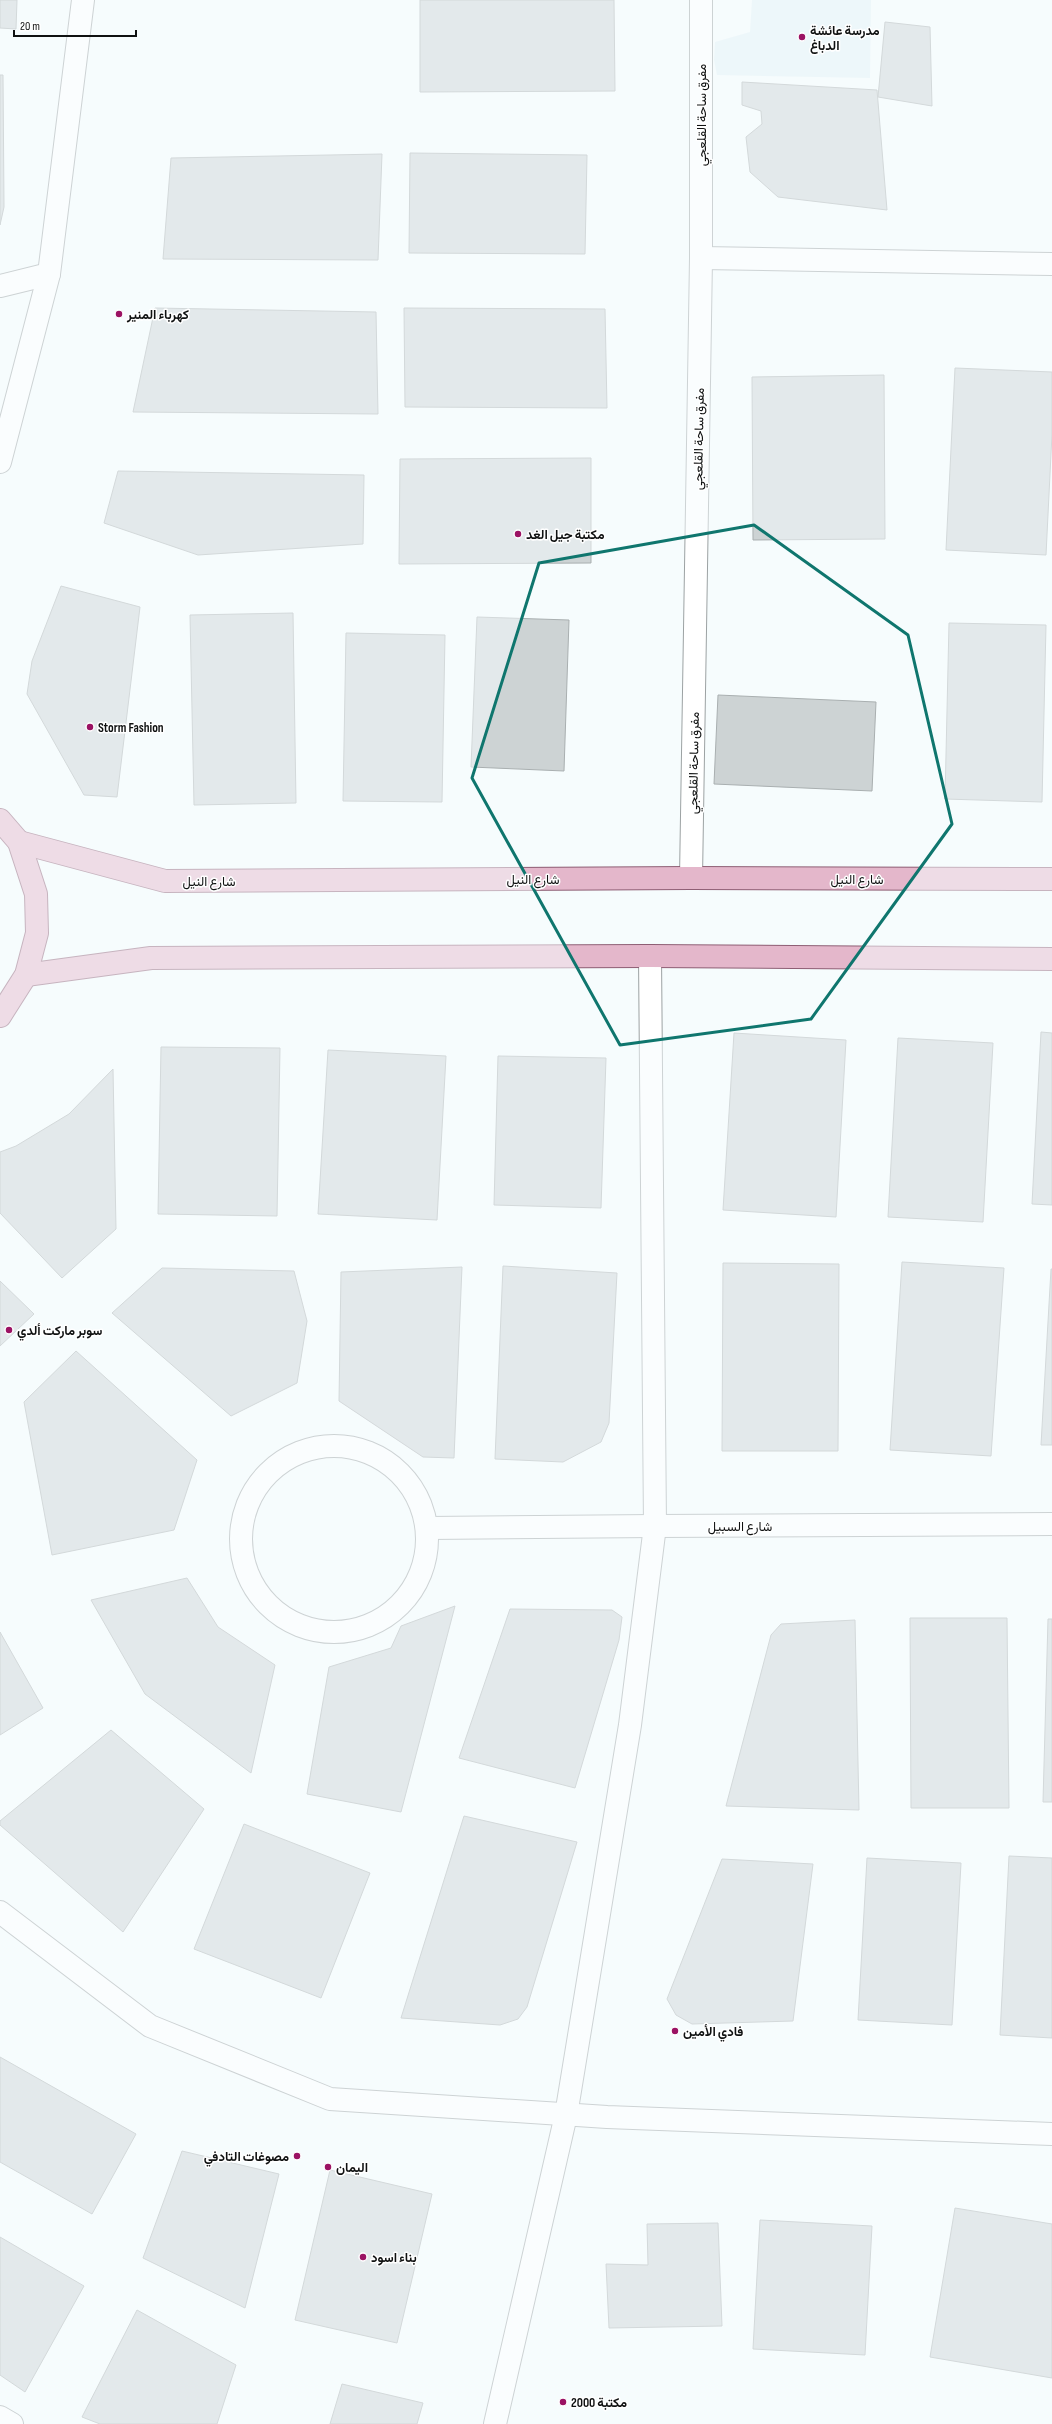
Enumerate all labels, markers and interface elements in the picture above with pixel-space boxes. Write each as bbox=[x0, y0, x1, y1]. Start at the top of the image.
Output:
scale bar bbox=[14, 12, 136, 38]
text: 20 m bbox=[20, 19, 40, 34]
place label: مدرسة عائشة الدباغ bbox=[810, 23, 880, 54]
marker: مدرسة عائشة الدباغ bbox=[797, 32, 807, 42]
street label: مفرق ساحة القلعجي bbox=[694, 64, 712, 166]
place label: كهرباء المنير bbox=[126, 307, 189, 323]
marker: كهرباء المنير bbox=[114, 309, 124, 319]
street label: مفرق ساحة القلعجي bbox=[690, 388, 710, 490]
place label: مكتبة جيل الغد bbox=[526, 527, 604, 543]
marker: مكتبة جيل الغد bbox=[513, 529, 523, 539]
street label: مفرق ساحة القلعجي bbox=[685, 712, 705, 814]
place label: Storm Fashion bbox=[98, 720, 164, 736]
marker: Storm Fashion bbox=[85, 722, 95, 732]
street label: شارع النيل bbox=[506, 872, 560, 889]
street label: شارع النيل bbox=[830, 872, 884, 889]
street label: شارع النيل bbox=[182, 874, 236, 891]
place label: سوبر ماركت ألدي bbox=[17, 1323, 102, 1341]
marker: سوبر ماركت ألدي bbox=[4, 1325, 14, 1335]
street label: شارع السبيل bbox=[708, 1519, 772, 1536]
place label: فادي الأمين bbox=[683, 2024, 743, 2042]
marker: فادي الأمين bbox=[670, 2026, 680, 2036]
place label: مصوغات التادفي bbox=[204, 2149, 289, 2167]
marker: مصوغات التادفي bbox=[292, 2151, 302, 2161]
place label: اليمان bbox=[336, 2160, 368, 2176]
marker: اليمان bbox=[323, 2162, 333, 2172]
place label: بناء اسود bbox=[371, 2250, 417, 2266]
marker: بناء اسود bbox=[358, 2252, 368, 2262]
place label: مكتبة 2000 bbox=[571, 2395, 627, 2411]
marker: مكتبة 2000 bbox=[558, 2397, 568, 2407]

